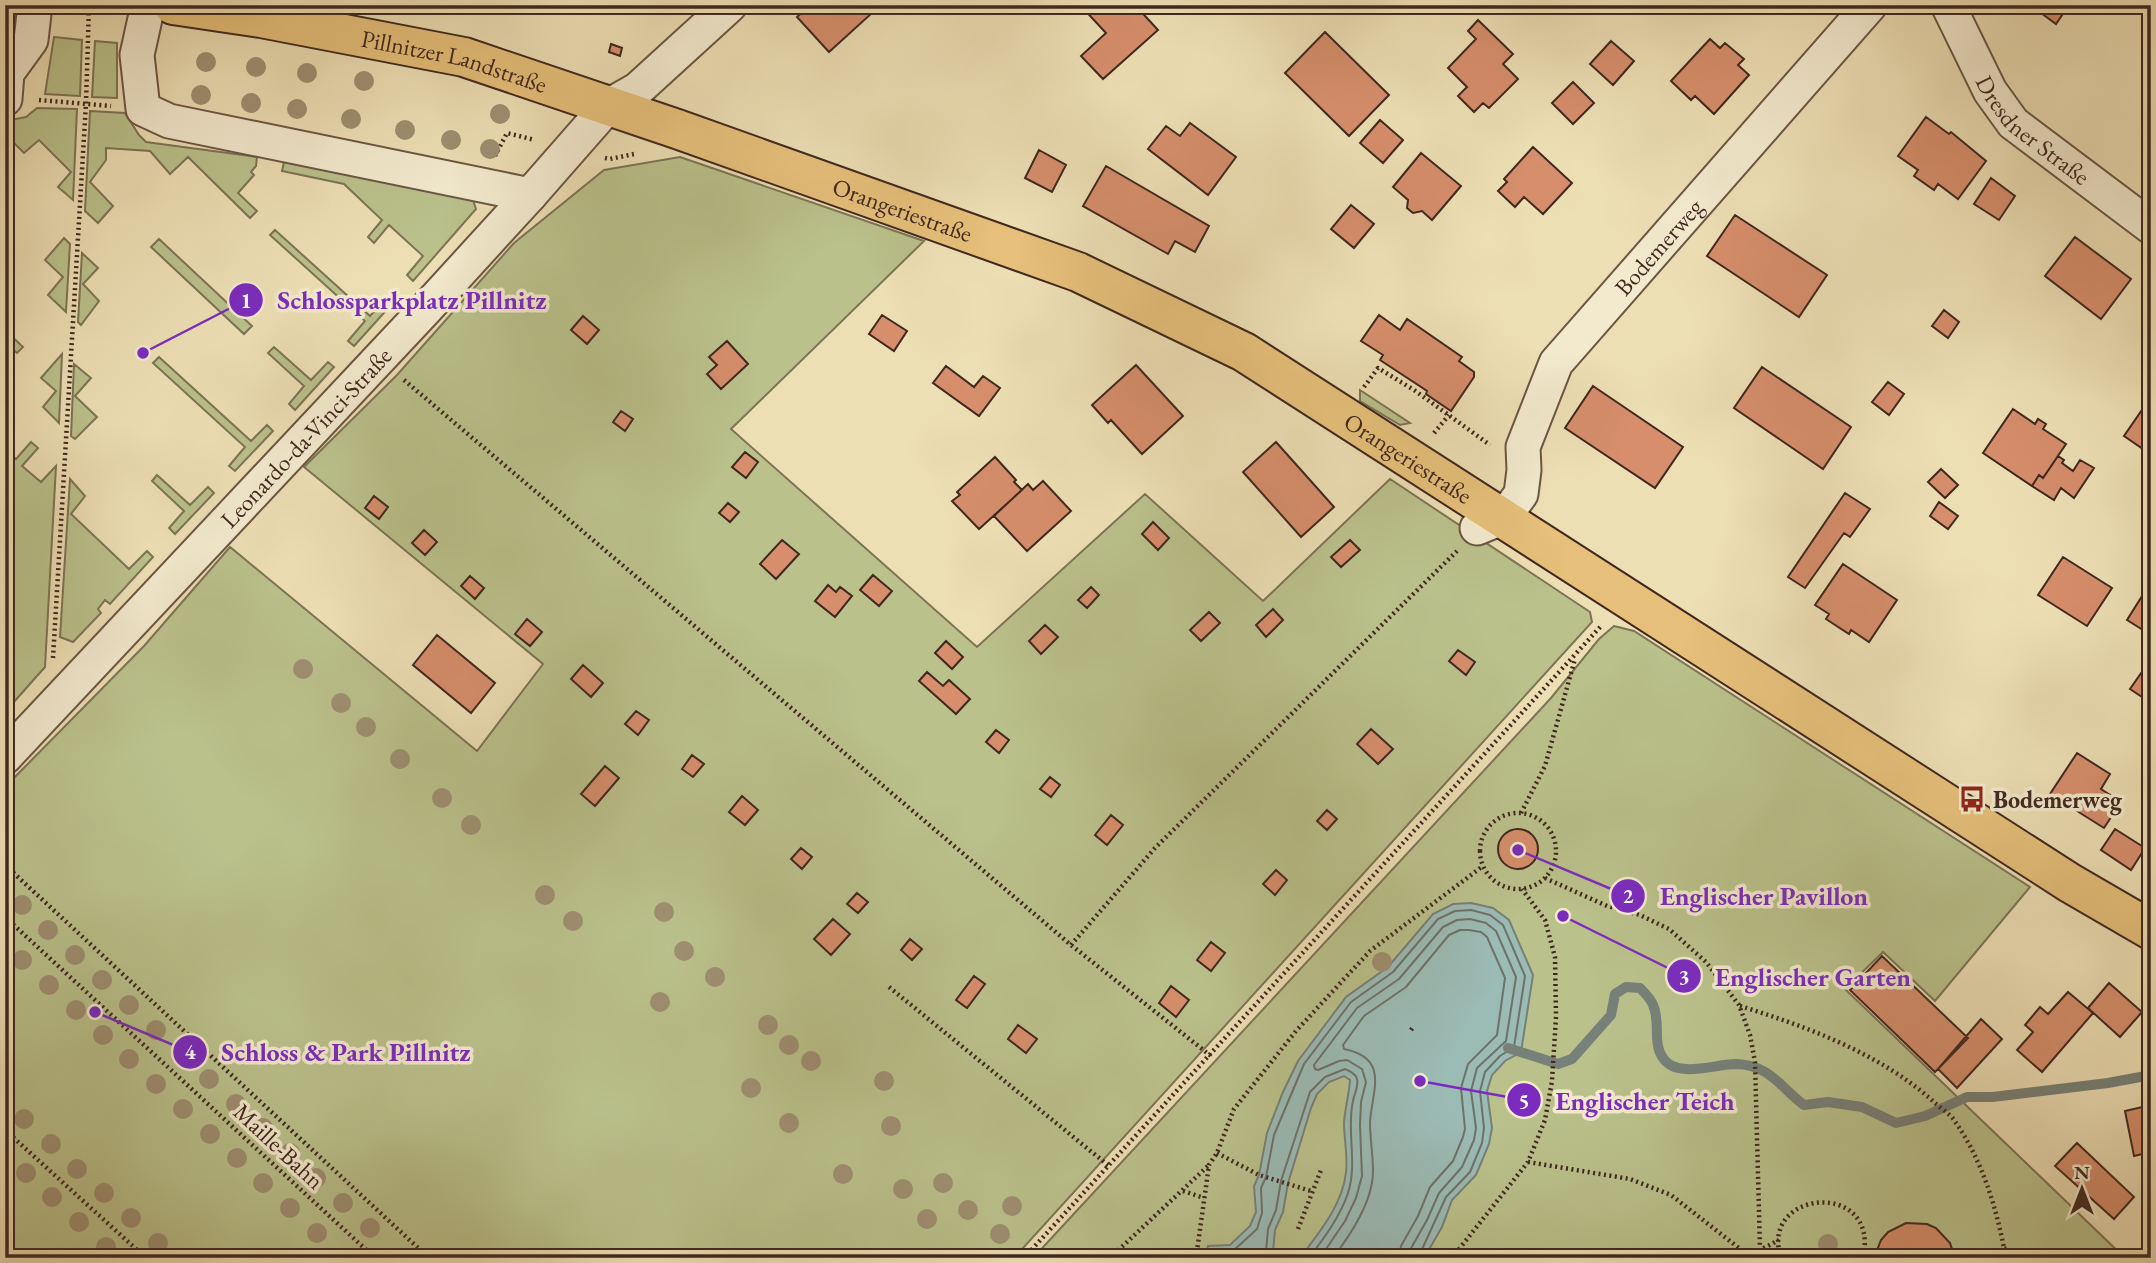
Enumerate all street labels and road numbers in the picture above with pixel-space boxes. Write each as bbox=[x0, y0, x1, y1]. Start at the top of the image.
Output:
street label: Pillnitzer Landstraße bbox=[359, 22, 551, 99]
street label: Dresdner Straße bbox=[1969, 70, 2097, 191]
street label: Orangeriestraße bbox=[829, 170, 977, 249]
street label: Bodemerweg bbox=[1607, 191, 1709, 302]
street label: Leonardo-da-Vinci-Straße bbox=[213, 340, 398, 534]
street label: Orangeriestraße bbox=[1339, 405, 1478, 510]
street label: Maille-Bahn bbox=[227, 1096, 331, 1196]

